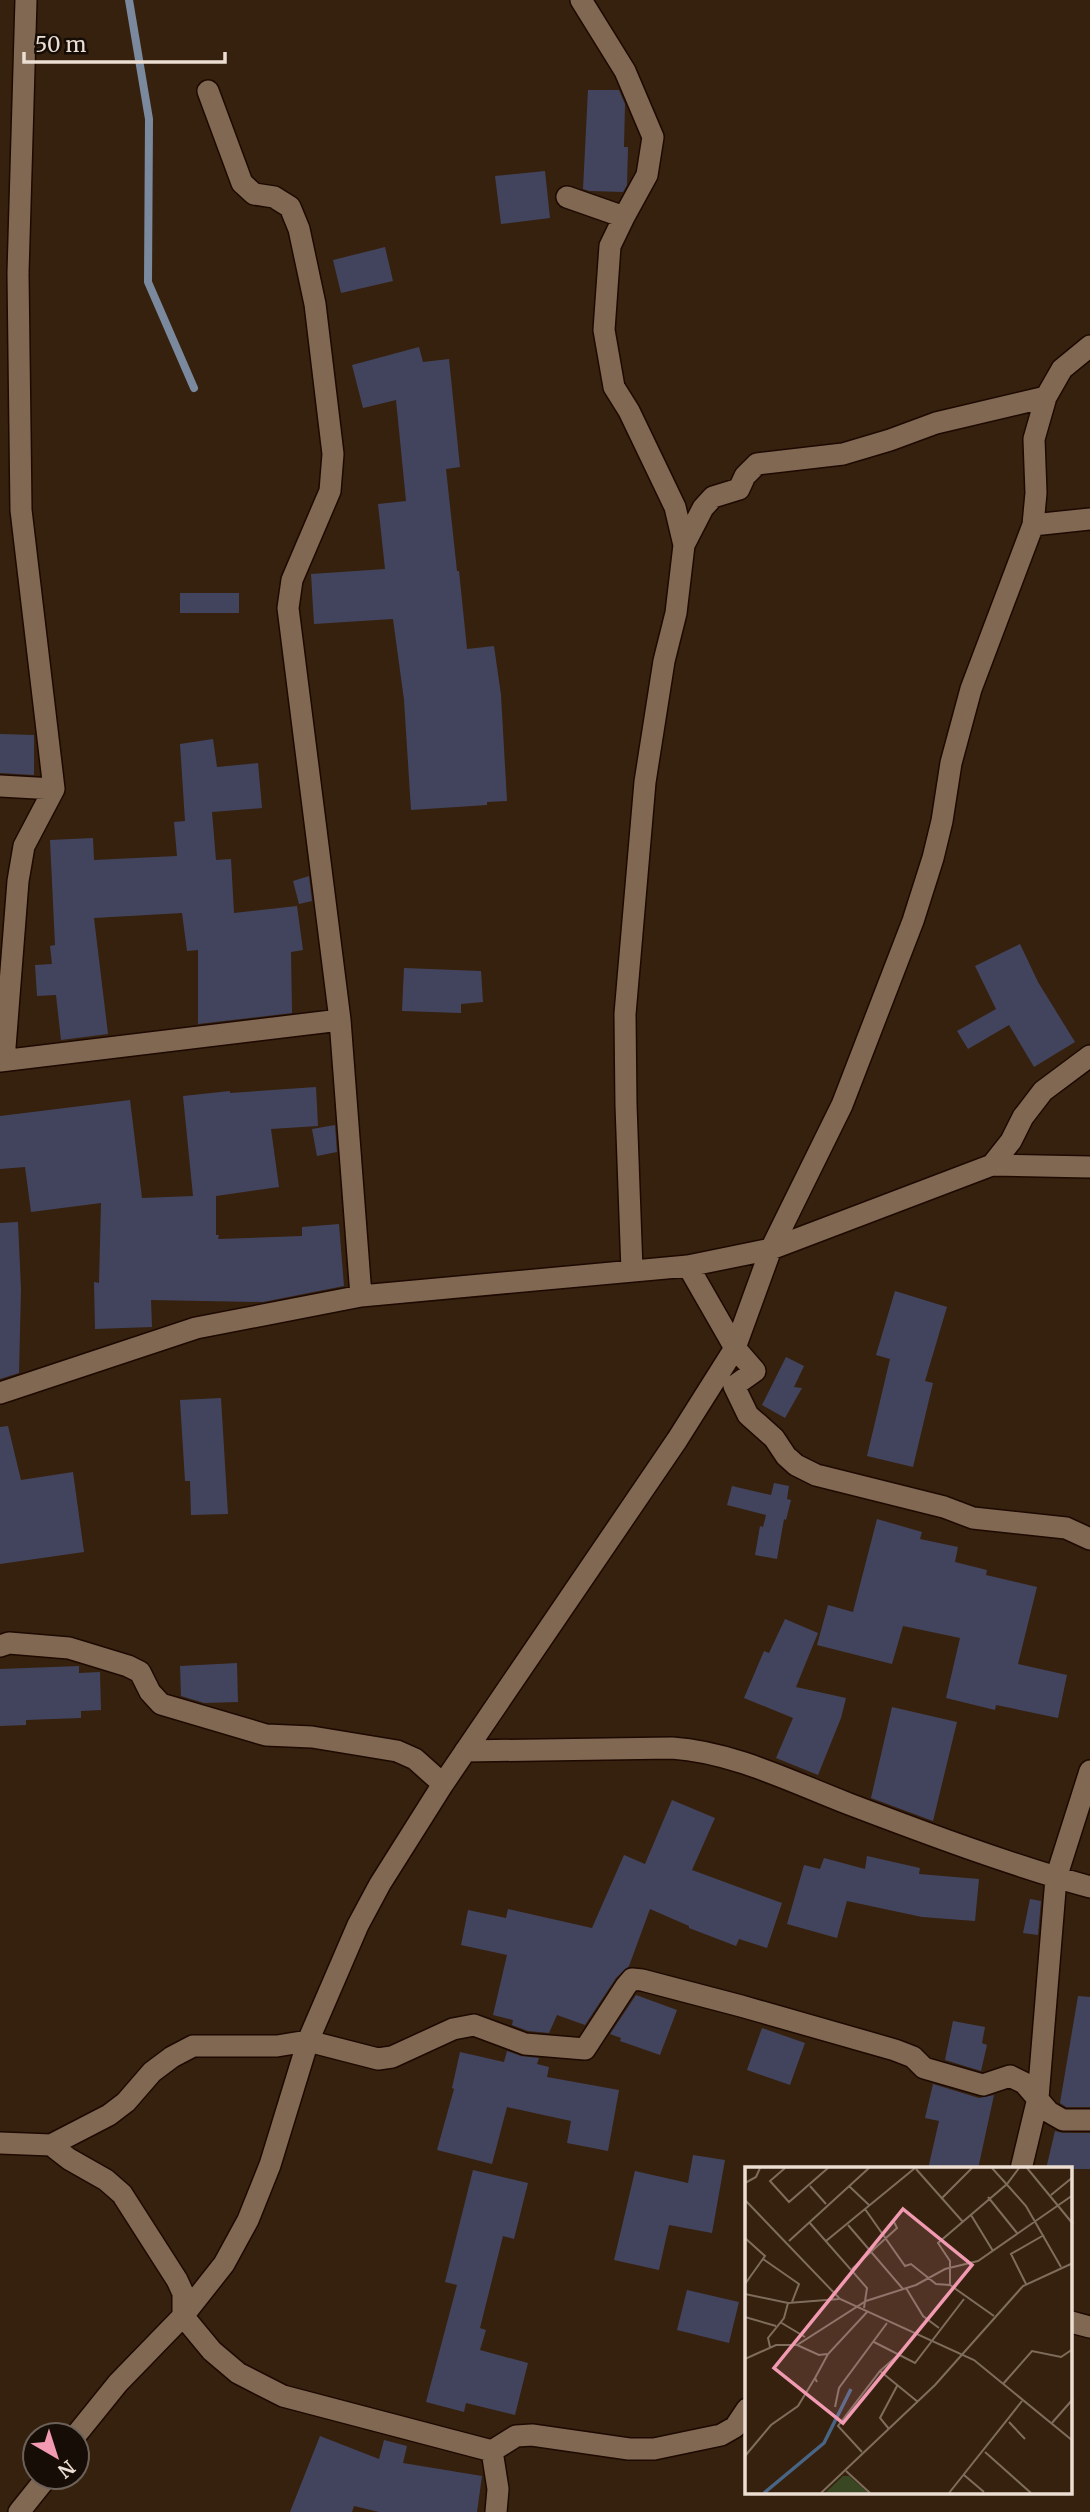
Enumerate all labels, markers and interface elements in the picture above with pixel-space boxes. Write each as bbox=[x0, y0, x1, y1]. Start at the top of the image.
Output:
scale bar bbox=[24, 21, 226, 65]
text: 50 m bbox=[35, 31, 86, 58]
inset map bbox=[745, 2167, 1072, 2494]
north arrow bbox=[21, 2421, 91, 2491]
text: N bbox=[53, 2455, 80, 2483]

